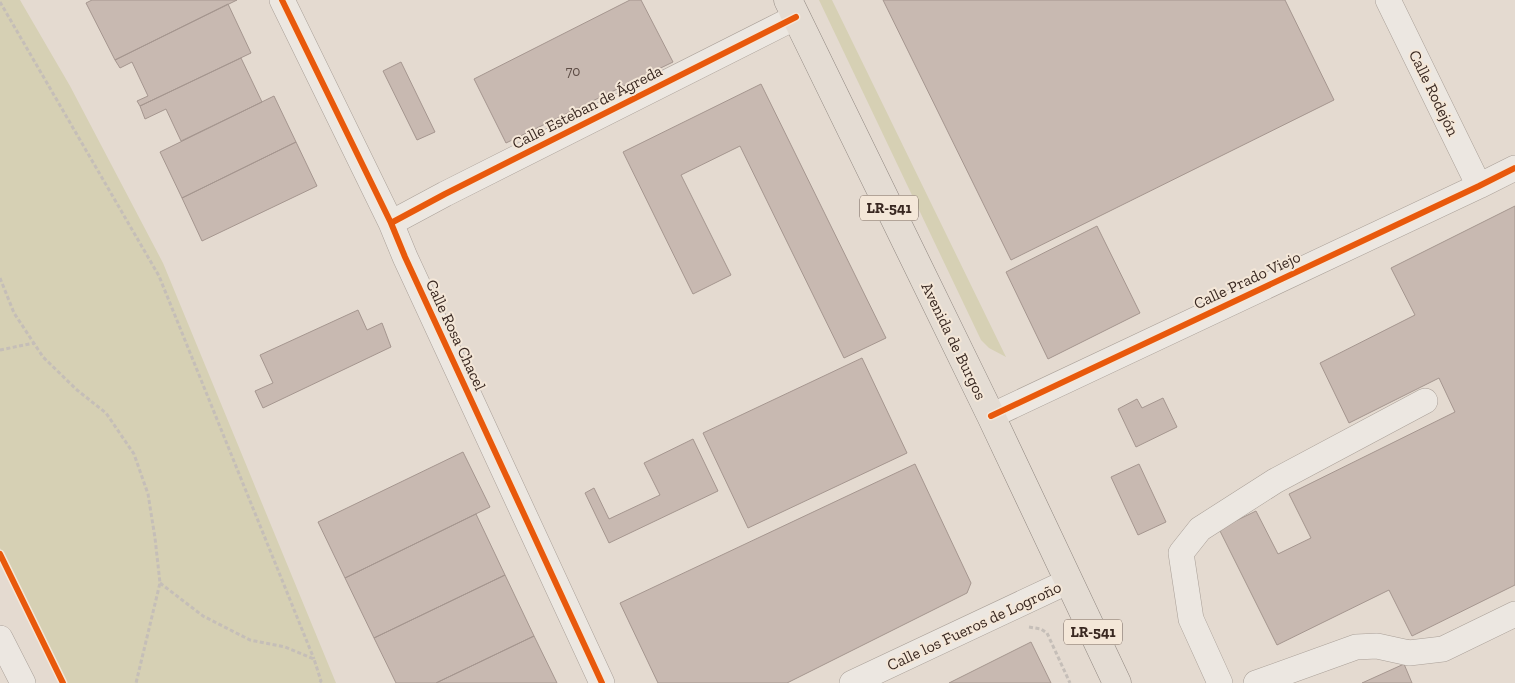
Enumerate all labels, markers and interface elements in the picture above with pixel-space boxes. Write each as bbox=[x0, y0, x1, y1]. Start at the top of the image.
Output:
street label: Calle Rodejón bbox=[1405, 47, 1463, 140]
street label: Calle Esteban de Ágreda bbox=[509, 61, 665, 153]
house number: 70 bbox=[566, 63, 580, 80]
road number: LR-541 bbox=[860, 196, 918, 220]
street label: Calle Prado Viejo bbox=[1191, 247, 1303, 313]
street label: Calle Rosa Chacel bbox=[422, 277, 490, 393]
street label: Avenida de Burgos bbox=[917, 279, 991, 403]
street label: Calle los Fueros de Logroño bbox=[884, 577, 1064, 675]
road number: LR-541 bbox=[1064, 620, 1122, 644]

